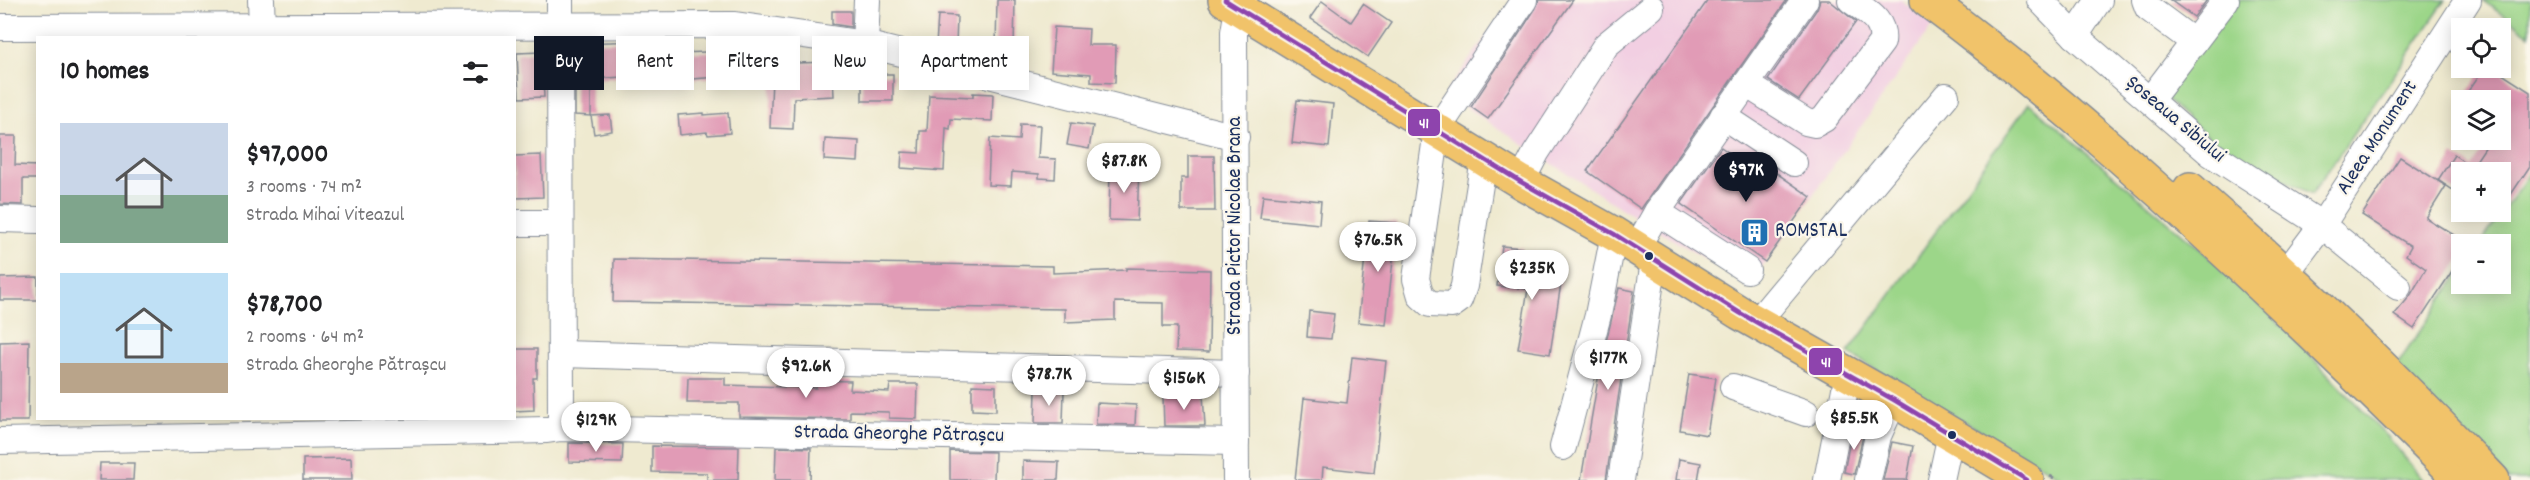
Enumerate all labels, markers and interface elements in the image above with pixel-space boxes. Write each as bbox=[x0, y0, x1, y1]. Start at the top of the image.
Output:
map controls bbox=[2451, 18, 2511, 294]
button: locate bbox=[2451, 18, 2511, 78]
chip: Buy bbox=[534, 36, 604, 90]
chip: Rent bbox=[616, 36, 694, 90]
chip: Filters bbox=[706, 36, 800, 90]
chip: New bbox=[812, 36, 887, 90]
chip: Apartment bbox=[899, 36, 1029, 90]
text: 10 homes bbox=[60, 54, 150, 91]
icon: filters bbox=[459, 56, 492, 89]
street label: Șoseaua Sibiului bbox=[2118, 69, 2232, 171]
street label: Aleea Monument bbox=[2330, 75, 2426, 201]
button: layers bbox=[2451, 90, 2511, 150]
line badge: 41 bbox=[1407, 108, 1441, 137]
text: 41 bbox=[1419, 113, 1429, 136]
street label: Strada Pictor Nicolae Brana bbox=[1221, 115, 1251, 335]
text: $97,000 bbox=[246, 137, 329, 174]
pin: $87.8K bbox=[1075, 143, 1173, 194]
icon: home bbox=[108, 147, 180, 219]
text: $87.8K bbox=[1101, 148, 1147, 176]
pin: $97K bbox=[1710, 152, 1782, 203]
text: $97K bbox=[1728, 157, 1764, 185]
button: + bbox=[2451, 162, 2511, 222]
text: 3 rooms · 74 m² bbox=[246, 174, 362, 202]
text: Strada Mihai Viteazul bbox=[246, 202, 404, 230]
building icon: ROMSTAL bbox=[1738, 216, 1770, 248]
place label: ROMSTAL bbox=[1775, 217, 1848, 247]
pin: $76.5K bbox=[1329, 222, 1427, 273]
text: $76.5K bbox=[1353, 227, 1403, 255]
button: − bbox=[2451, 234, 2511, 294]
pin: $235K bbox=[1490, 250, 1574, 301]
unlabelled marker bbox=[1643, 250, 1655, 262]
text: $235K bbox=[1509, 255, 1555, 283]
text: $78,700 bbox=[246, 287, 323, 324]
icon: home bbox=[108, 297, 180, 369]
text: 2 rooms · 64 m² bbox=[246, 324, 364, 352]
pin: $177K bbox=[1566, 340, 1650, 391]
text: $177K bbox=[1588, 345, 1628, 373]
line badge: 41 bbox=[1808, 347, 1843, 376]
pin: $92.6K bbox=[757, 348, 855, 399]
text: Strada Gheorghe Pătrașcu bbox=[246, 352, 446, 380]
text: 41 bbox=[1821, 352, 1831, 375]
text: $92.6K bbox=[781, 353, 831, 381]
pin: $78.7K bbox=[1000, 356, 1098, 407]
pin: $156K bbox=[1142, 360, 1226, 411]
text: $78.7K bbox=[1026, 361, 1072, 389]
text: $156K bbox=[1163, 365, 1205, 393]
pin: $85.5K bbox=[1805, 400, 1903, 451]
pin: $129K bbox=[554, 402, 638, 453]
text: $85.5K bbox=[1829, 405, 1879, 433]
text: $129K bbox=[575, 407, 617, 435]
street label: Strada Gheorghe Pătrașcu bbox=[794, 418, 1004, 452]
unlabelled marker bbox=[1946, 429, 1958, 441]

